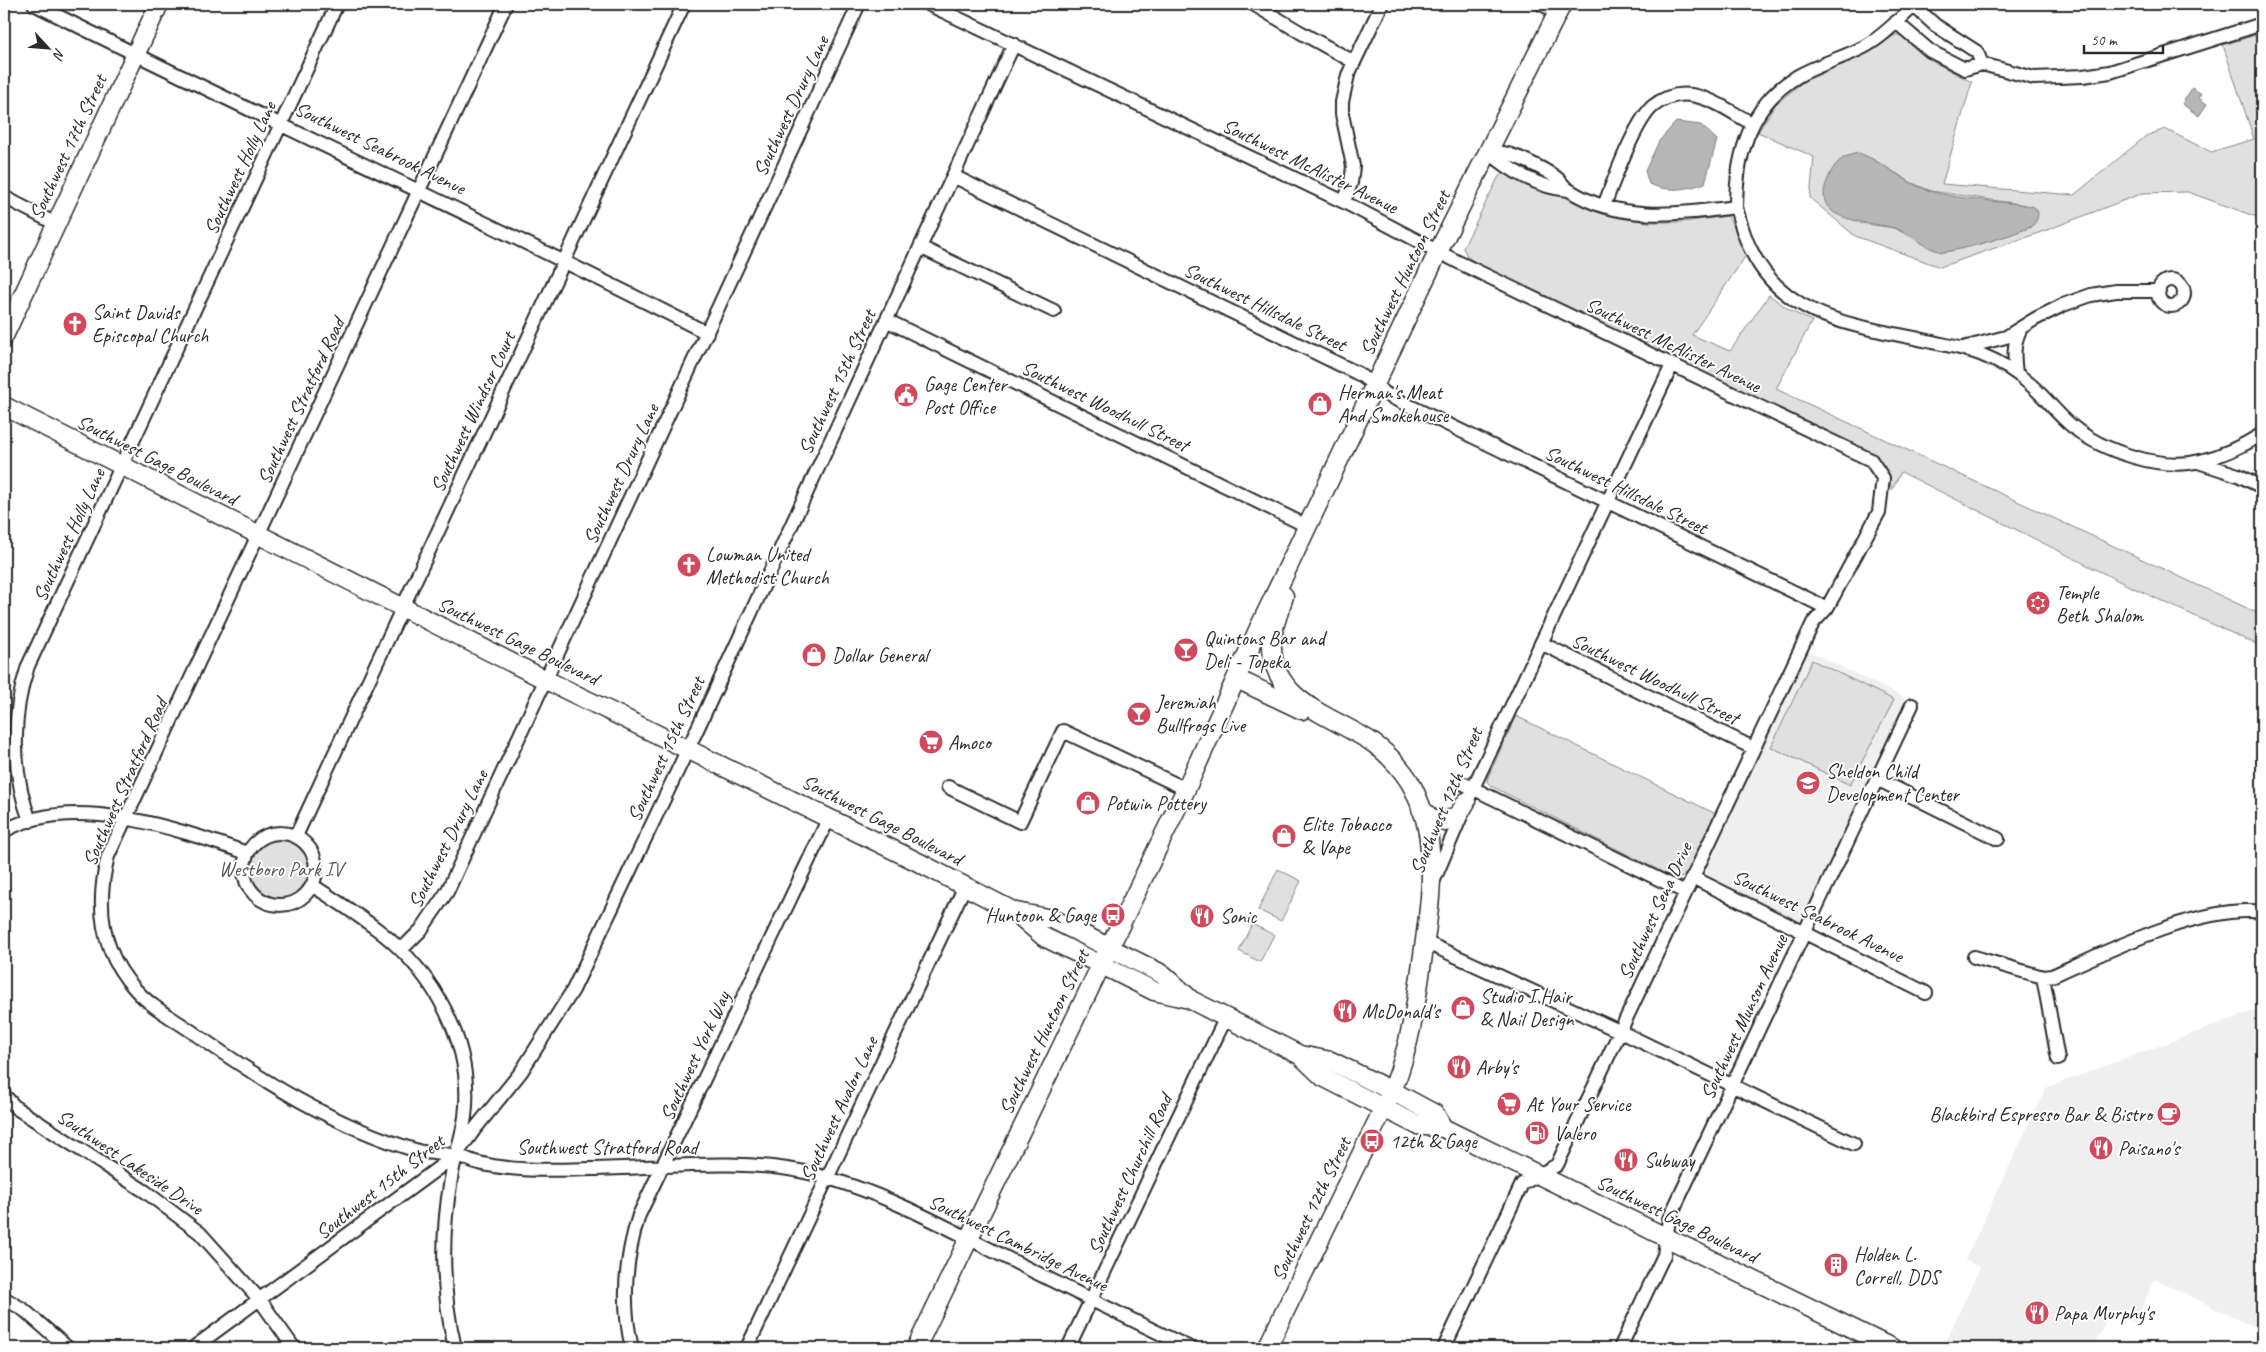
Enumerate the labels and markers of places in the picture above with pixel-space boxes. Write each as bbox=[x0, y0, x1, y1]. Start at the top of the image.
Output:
place label: Saint Davids Episcopal Church bbox=[92, 300, 209, 348]
church icon: Saint Davids Episcopal Church bbox=[62, 311, 88, 337]
place label: Gage Center Post Office bbox=[924, 372, 1008, 420]
place label: Herman's Meat And Smokehouse bbox=[1338, 380, 1450, 428]
public building icon: Gage Center Post Office bbox=[893, 382, 919, 408]
shop icon: Herman's Meat And Smokehouse bbox=[1307, 391, 1333, 417]
place label: Lowman United Methodist Church bbox=[706, 542, 830, 590]
church icon: Lowman United Methodist Church bbox=[676, 552, 702, 578]
place label: Temple Beth Shalom bbox=[2056, 580, 2145, 628]
synagogue icon: Temple Beth Shalom bbox=[2025, 590, 2051, 616]
place label: Quintons Bar and Deli - Topeka bbox=[1204, 626, 1328, 674]
bar icon: Quintons Bar and Deli - Topeka bbox=[1173, 637, 1199, 663]
shop icon: Dollar General bbox=[801, 642, 827, 668]
place label: Dollar General bbox=[832, 643, 932, 668]
place label: Jeremiah Bullfrogs Live bbox=[1155, 690, 1246, 738]
bar icon: Jeremiah Bullfrogs Live bbox=[1126, 701, 1152, 727]
supermarket icon: Amoco bbox=[918, 729, 944, 755]
place label: Amoco bbox=[948, 730, 993, 755]
place label: Sheldon Child Development Center bbox=[1826, 759, 1961, 807]
school or university icon: Sheldon Child Development Center bbox=[1795, 770, 1821, 796]
shop icon: Potwin Pottery bbox=[1075, 790, 1101, 816]
place label: Potwin Pottery bbox=[1106, 791, 1208, 816]
place label: Elite Tobacco & Vape bbox=[1302, 812, 1393, 860]
shop icon: Elite Tobacco & Vape bbox=[1271, 823, 1297, 849]
bus stop icon: Huntoon & Gage bbox=[1100, 902, 1126, 928]
place label: Huntoon & Gage bbox=[986, 903, 1097, 928]
restaurant icon: Sonic bbox=[1189, 903, 1215, 929]
place label: Sonic bbox=[1220, 904, 1257, 929]
place label: Studio I Hair & Nail Design bbox=[1480, 984, 1575, 1032]
shop icon: Studio I Hair & Nail Design bbox=[1450, 995, 1476, 1021]
restaurant icon: McDonald's bbox=[1332, 998, 1358, 1024]
place label: McDonald's bbox=[1362, 999, 1442, 1024]
restaurant icon: Arby's bbox=[1446, 1054, 1472, 1080]
place label: Arby's bbox=[1476, 1055, 1520, 1080]
supermarket icon: At Your Service bbox=[1496, 1091, 1522, 1117]
place label: At Your Service bbox=[1526, 1092, 1632, 1117]
cafe icon: Blackbird Espresso Bar & Bistro bbox=[2156, 1101, 2182, 1127]
place label: Blackbird Espresso Bar & Bistro bbox=[1930, 1102, 2154, 1127]
fuel station icon: Valero bbox=[1524, 1120, 1550, 1146]
place label: Valero bbox=[1554, 1121, 1597, 1146]
bus stop icon: 12th & Gage bbox=[1359, 1128, 1385, 1154]
place label: 12th & Gage bbox=[1390, 1129, 1478, 1154]
restaurant icon: Paisano's bbox=[2088, 1135, 2114, 1161]
place label: Paisano's bbox=[2118, 1136, 2181, 1161]
restaurant icon: Subway bbox=[1613, 1147, 1639, 1173]
place label: Subway bbox=[1644, 1148, 1697, 1173]
place label: Holden L. Correll, DDS bbox=[1854, 1242, 1942, 1290]
building icon: Holden L. Correll, DDS bbox=[1823, 1252, 1849, 1278]
restaurant icon: Papa Murphy's bbox=[2024, 1300, 2050, 1326]
place label: Papa Murphy's bbox=[2054, 1301, 2156, 1326]

